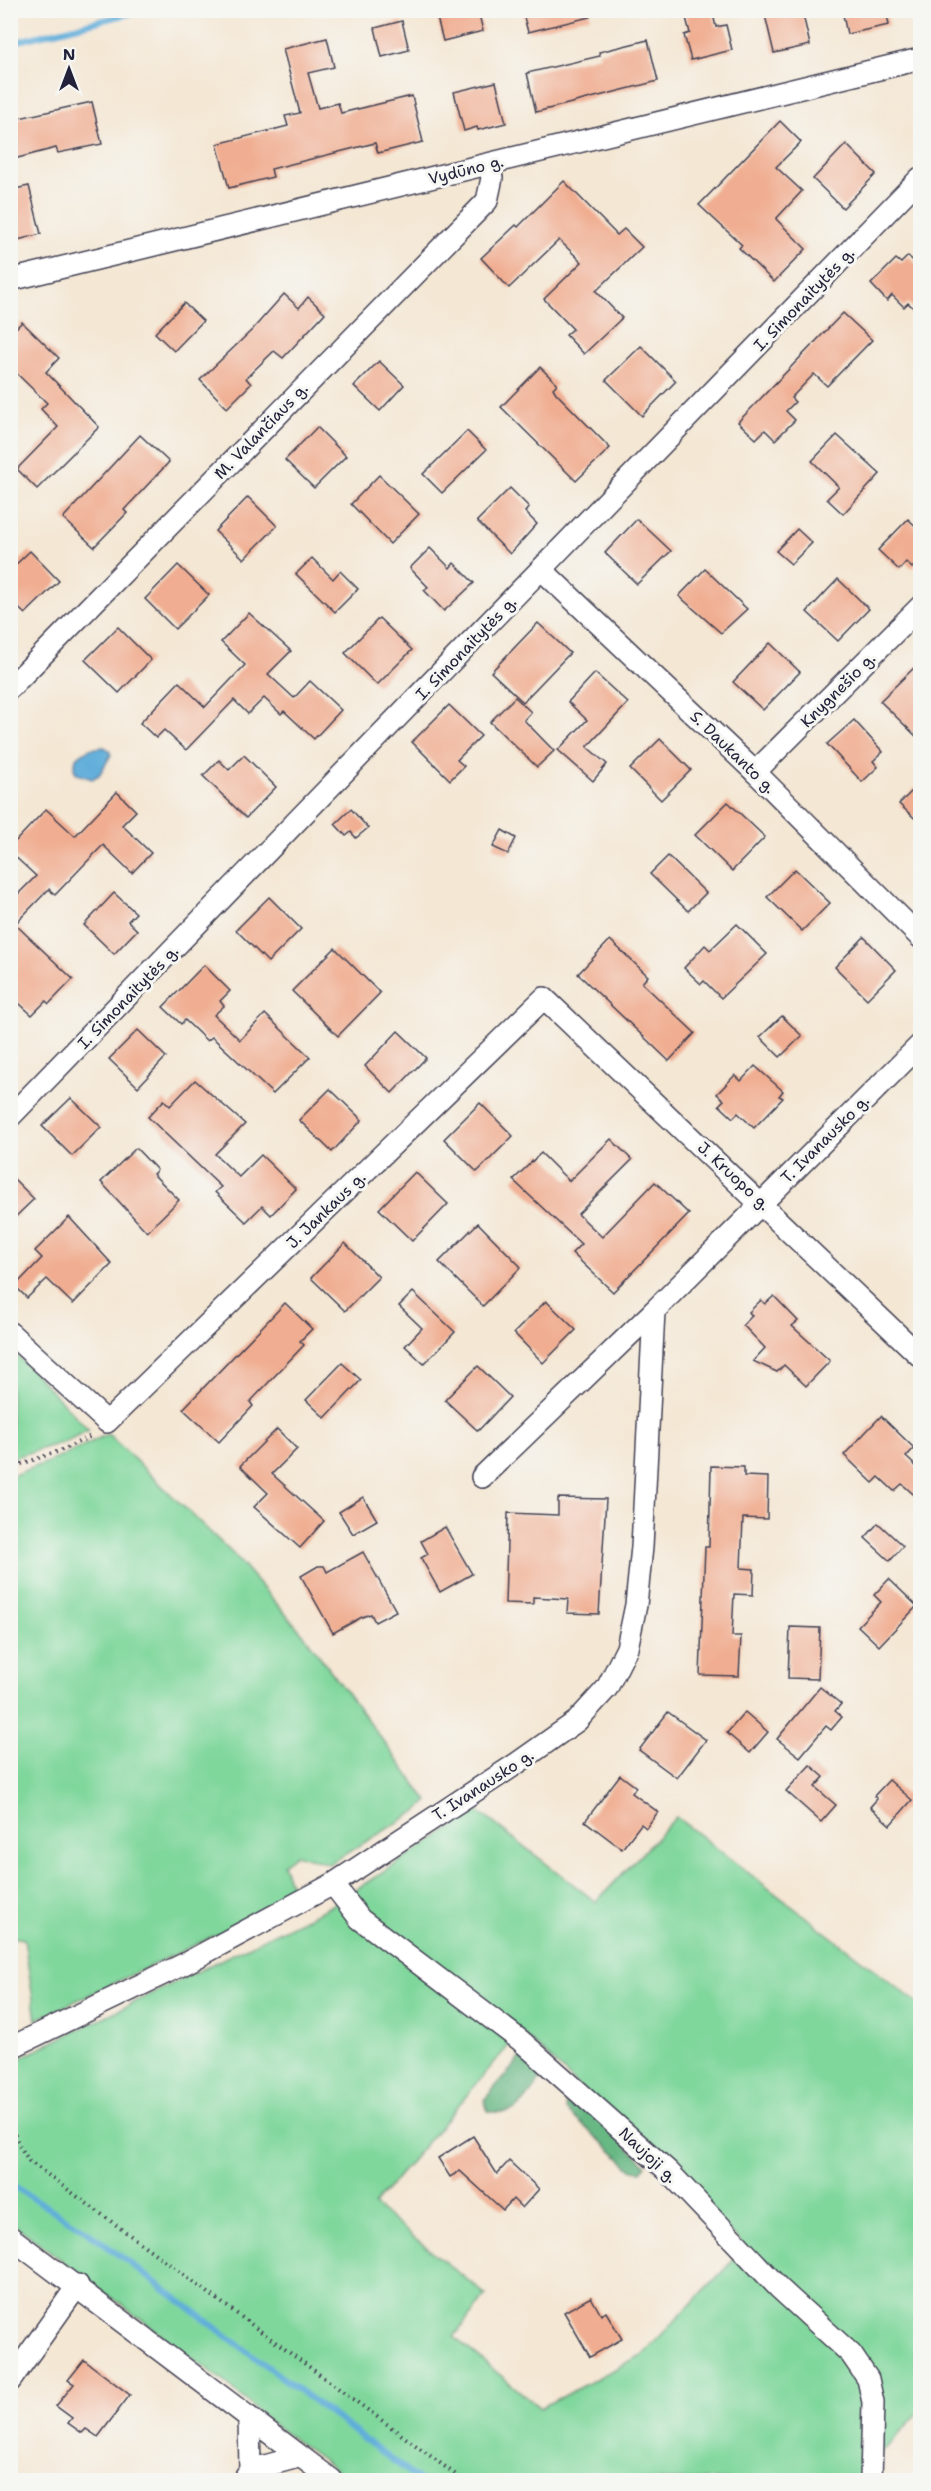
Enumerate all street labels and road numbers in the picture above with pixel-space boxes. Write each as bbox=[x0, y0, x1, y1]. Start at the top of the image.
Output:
street label: Vydūno g. bbox=[426, 151, 506, 189]
street label: I. Simonaitytės g. bbox=[749, 243, 859, 355]
street label: M. Valančiaus g. bbox=[210, 378, 312, 484]
street label: I. Simonaitytės g. bbox=[411, 592, 521, 704]
street label: Knygnešio g. bbox=[796, 648, 880, 732]
street label: S. Daukanto g. bbox=[686, 706, 780, 798]
street label: I. Simonaitytės g. bbox=[73, 941, 183, 1053]
street label: T. Ivanausko g. bbox=[776, 1090, 874, 1188]
street label: J. Kruopo g. bbox=[693, 1137, 775, 1215]
street label: J. Jankaus g. bbox=[282, 1167, 370, 1253]
street label: T. Ivanausko g. bbox=[428, 1744, 538, 1826]
street label: Naujoji g. bbox=[614, 2123, 682, 2187]

